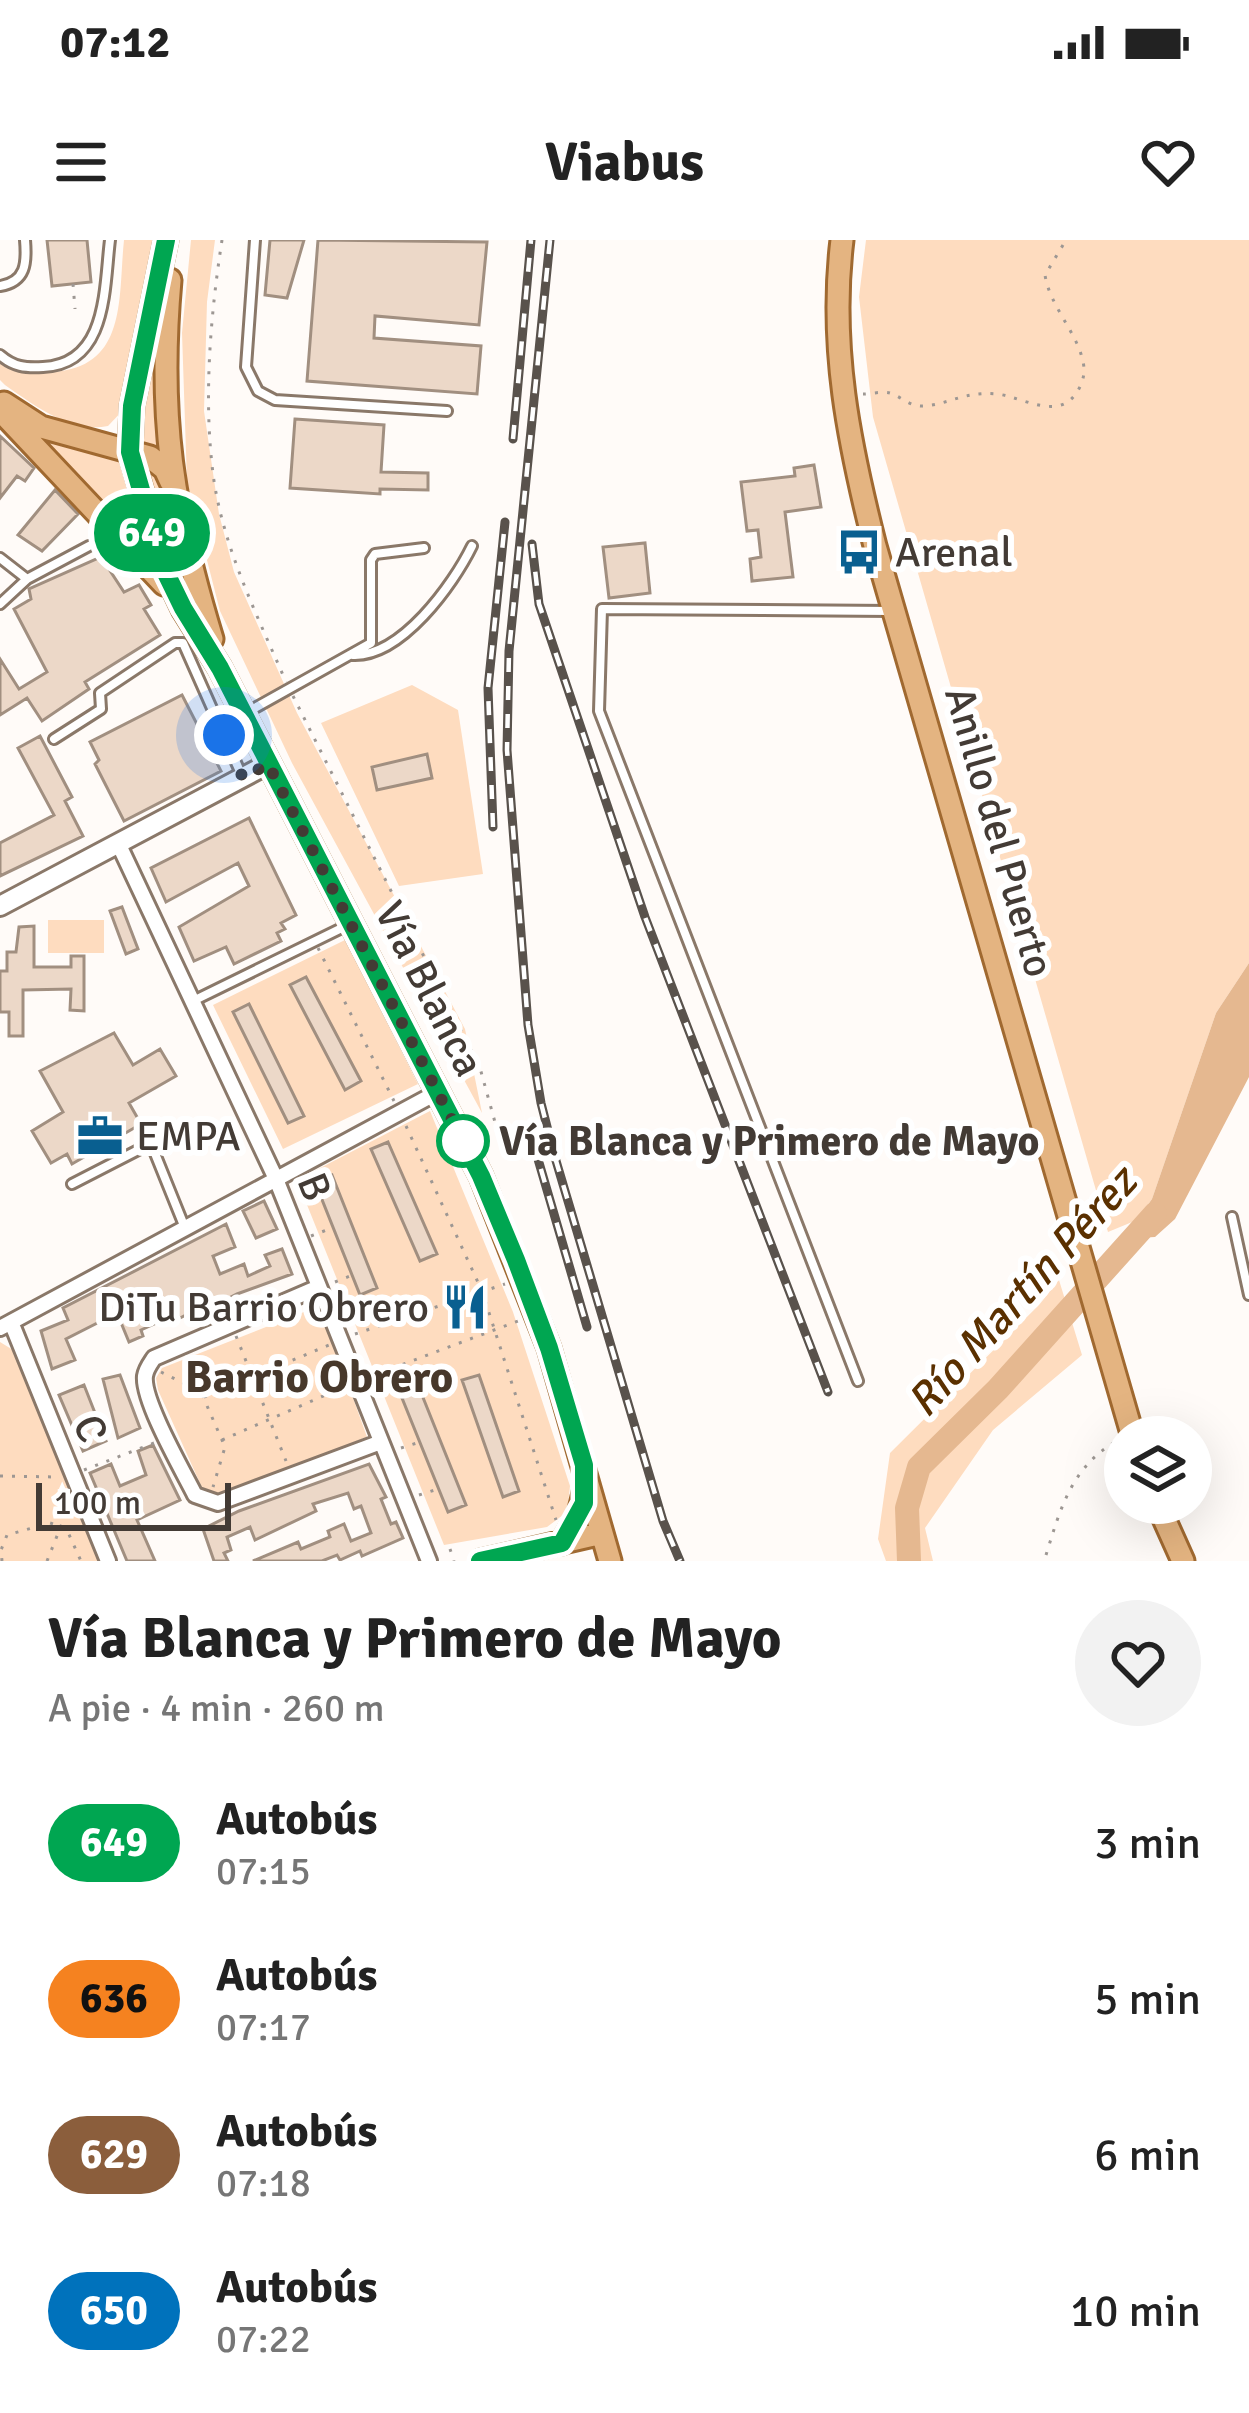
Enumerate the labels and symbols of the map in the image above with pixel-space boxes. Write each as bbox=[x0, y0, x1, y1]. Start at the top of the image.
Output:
line badge: 649 bbox=[83, 494, 221, 572]
bus stop icon: Arenal bbox=[834, 527, 884, 577]
place label: Arenal bbox=[895, 527, 1013, 578]
street label: Anillo del Puerto bbox=[933, 681, 1065, 983]
your location bbox=[194, 705, 254, 765]
street label: Vía Blanca bbox=[363, 893, 495, 1085]
office icon: EMPA bbox=[75, 1111, 125, 1161]
place label: EMPA bbox=[136, 1111, 241, 1162]
marker: Vía Blanca y Primero de Mayo bbox=[438, 1116, 488, 1166]
place label: Vía Blanca y Primero de Mayo bbox=[499, 1116, 1040, 1167]
water label: Río Martín Pérez bbox=[895, 1153, 1151, 1428]
street label: B bbox=[286, 1166, 342, 1208]
place label: DiTu Barrio Obrero bbox=[98, 1282, 429, 1333]
restaurant icon: DiTu Barrio Obrero bbox=[440, 1282, 490, 1332]
district label: Barrio Obrero bbox=[185, 1350, 453, 1405]
street label: C bbox=[62, 1408, 118, 1450]
scale bar bbox=[36, 1477, 231, 1530]

